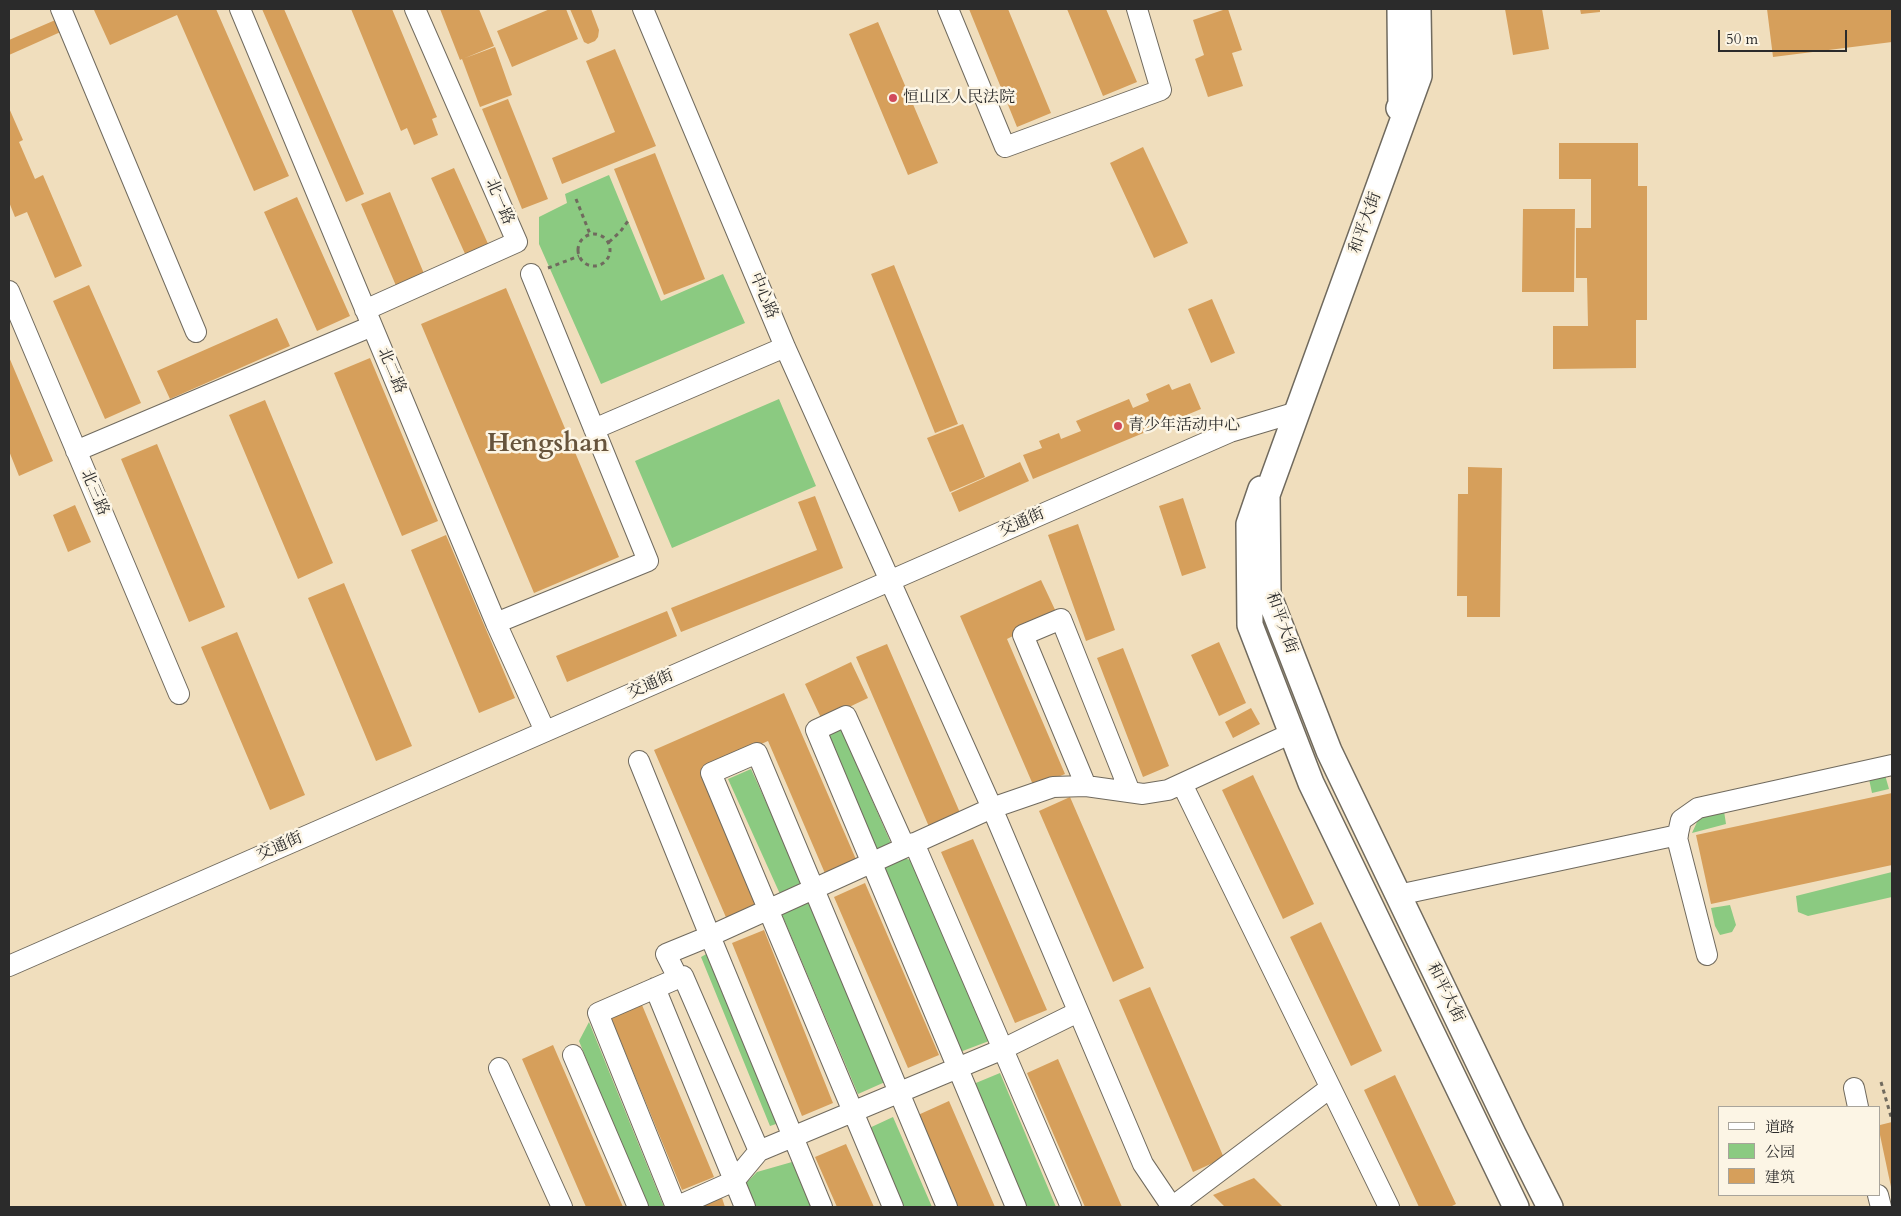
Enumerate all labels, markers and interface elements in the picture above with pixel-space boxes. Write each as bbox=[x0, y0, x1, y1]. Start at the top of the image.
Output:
scale bar bbox=[1721, 20, 1850, 52]
text: 50 m bbox=[1726, 29, 1758, 49]
place label: 恒山区人民法院 bbox=[903, 88, 1015, 108]
marker: 恒山区人民法院 bbox=[887, 92, 899, 104]
street label: 北一路 bbox=[481, 176, 517, 228]
street label: 和平大街 bbox=[1346, 190, 1386, 256]
street label: 中心路 bbox=[745, 270, 781, 322]
street label: 北二路 bbox=[373, 345, 409, 397]
place label: 青少年活动中心 bbox=[1128, 416, 1240, 436]
marker: 青少年活动中心 bbox=[1112, 420, 1124, 432]
district label: Hengshan bbox=[487, 429, 609, 461]
street label: 北三路 bbox=[76, 467, 112, 519]
street label: 交通街 bbox=[996, 504, 1048, 542]
street label: 和平大街 bbox=[1262, 590, 1300, 656]
street label: 交通街 bbox=[625, 666, 677, 704]
street label: 交通街 bbox=[254, 828, 306, 866]
street label: 和平大街 bbox=[1422, 960, 1468, 1026]
legend bbox=[1718, 1106, 1881, 1196]
text: 道路 bbox=[1765, 1117, 1795, 1137]
text: 公园 bbox=[1765, 1142, 1795, 1162]
text: 建筑 bbox=[1765, 1167, 1795, 1187]

